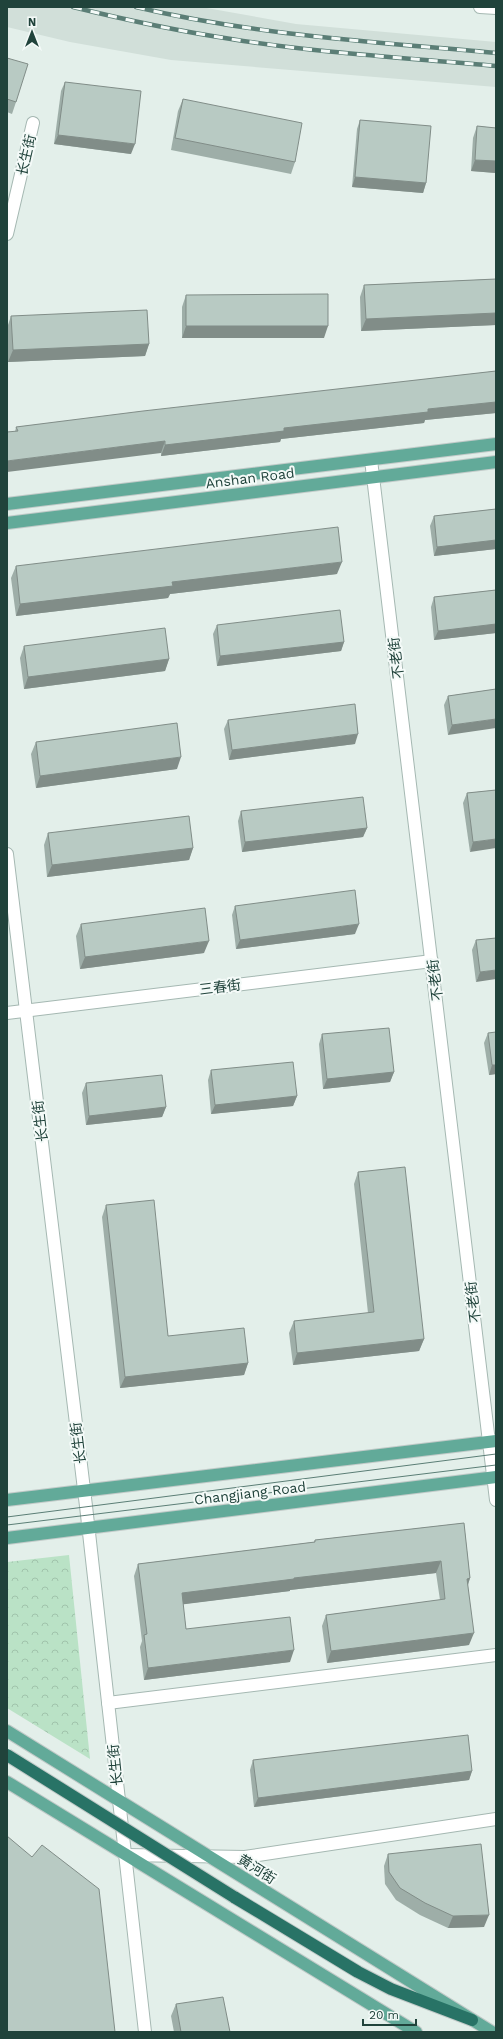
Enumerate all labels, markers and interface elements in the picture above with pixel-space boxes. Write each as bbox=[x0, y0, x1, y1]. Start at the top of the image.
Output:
north arrow bbox=[12, 12, 52, 52]
text: N bbox=[28, 16, 36, 29]
street label: 长生街 bbox=[13, 133, 39, 177]
street label: Anshan Road bbox=[205, 465, 295, 491]
street label: 不老街 bbox=[386, 636, 406, 680]
street label: 不老街 bbox=[425, 958, 445, 1002]
street label: 三春街 bbox=[198, 977, 242, 997]
street label: 长生街 bbox=[30, 1099, 50, 1143]
street label: 不老街 bbox=[463, 1280, 483, 1324]
street label: 长生街 bbox=[68, 1421, 88, 1465]
street label: Changjiang Road bbox=[193, 1478, 307, 1508]
street label: 长生街 bbox=[105, 1743, 125, 1787]
street label: 黄河街 bbox=[235, 1851, 279, 1887]
scale bar bbox=[363, 2001, 416, 2027]
text: 20 m bbox=[369, 2008, 399, 2022]

